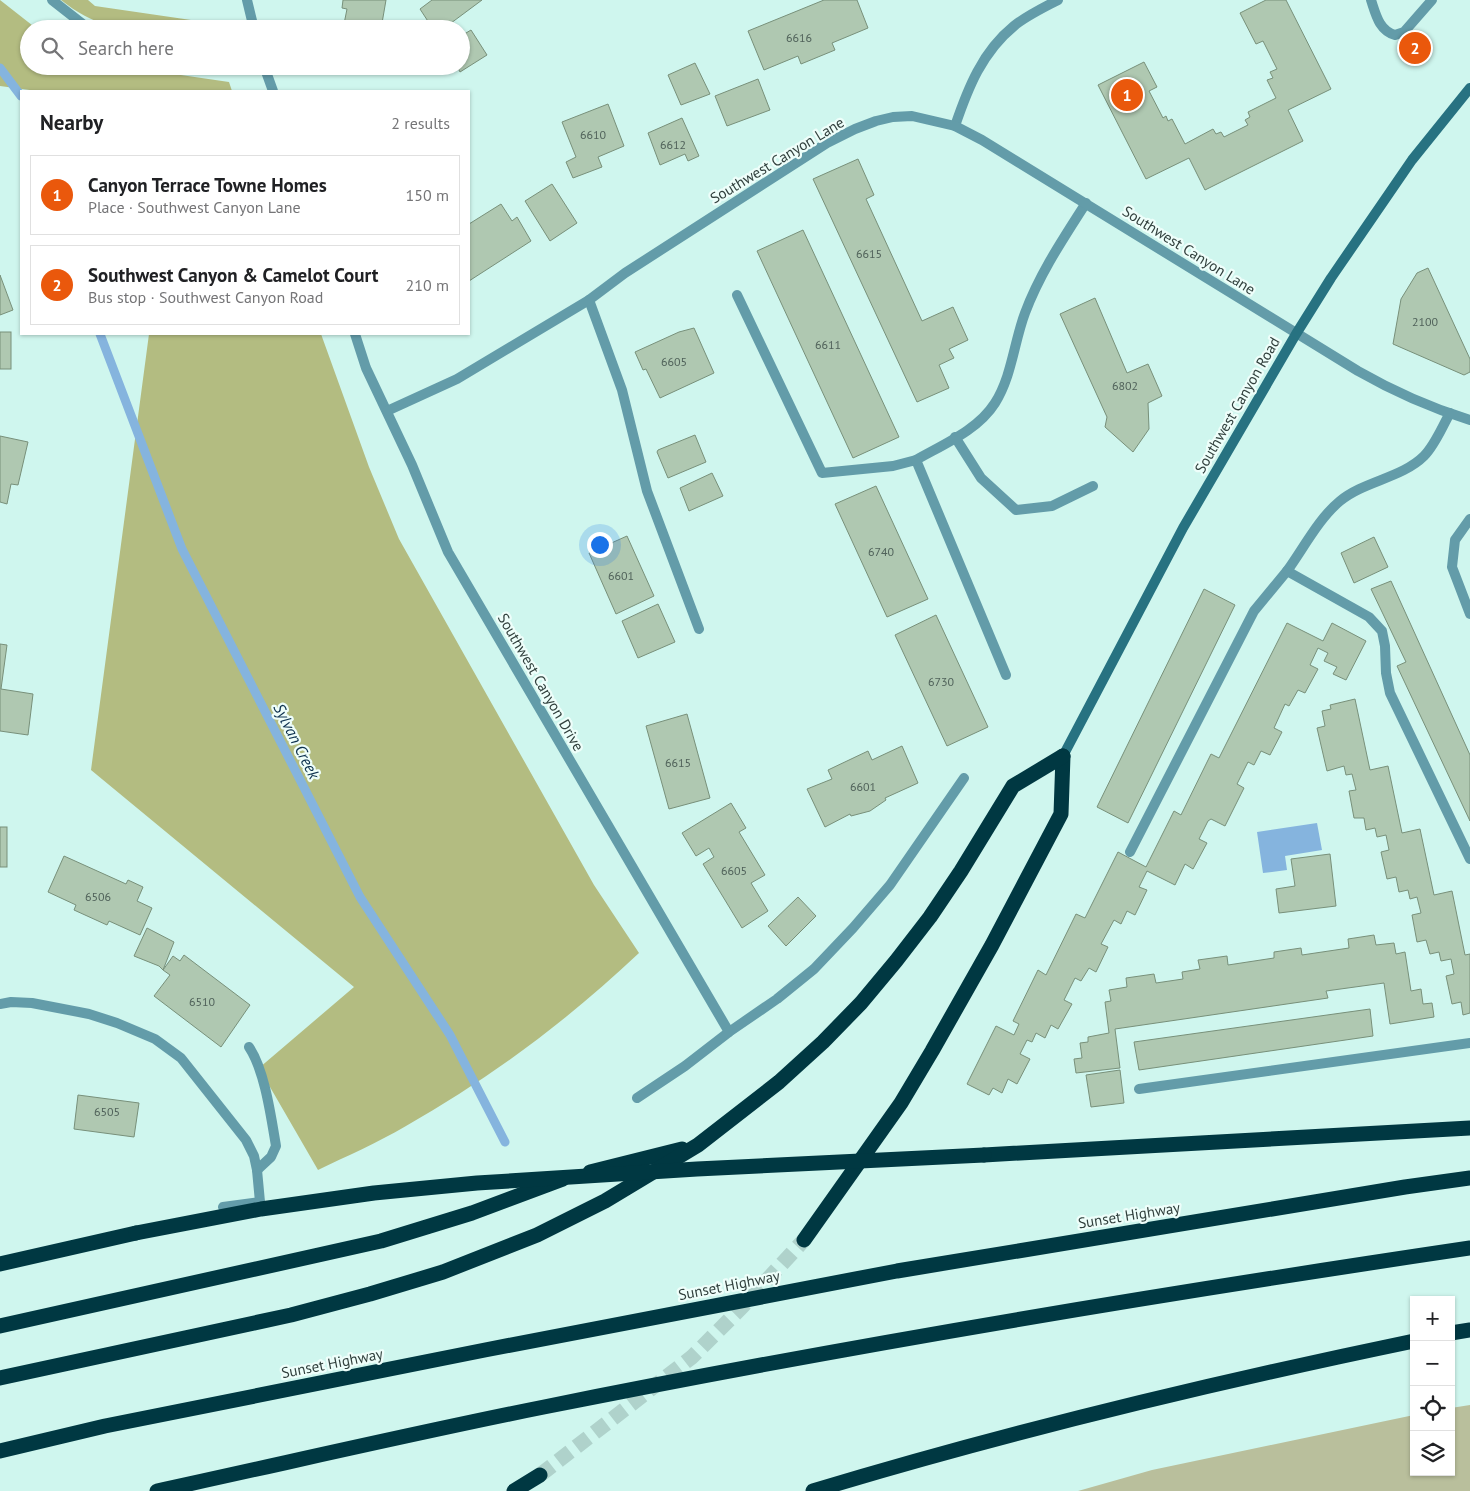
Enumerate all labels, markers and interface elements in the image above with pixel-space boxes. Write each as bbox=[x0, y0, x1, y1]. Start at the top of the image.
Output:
search box bbox=[20, 20, 470, 75]
pin: 2 bbox=[1399, 29, 1431, 67]
house number: 6616 bbox=[786, 30, 812, 45]
icon: search bbox=[38, 34, 66, 62]
text: Search here bbox=[78, 36, 174, 60]
pin: 1 bbox=[1111, 76, 1143, 114]
text: Nearby bbox=[40, 109, 103, 136]
street label: Southwest Canyon Lane bbox=[707, 112, 847, 208]
text: 2 results bbox=[391, 113, 450, 133]
house number: 6610 bbox=[580, 127, 607, 142]
house number: 6612 bbox=[660, 137, 686, 152]
text: Canyon Terrace Towne Homes bbox=[88, 173, 327, 197]
text: 1 bbox=[52, 185, 62, 205]
text: 150 m bbox=[406, 185, 449, 205]
text: Place · Southwest Canyon Lane bbox=[88, 197, 301, 217]
street label: Southwest Canyon Lane bbox=[1119, 201, 1259, 299]
house number: 6615 bbox=[856, 246, 882, 261]
text: Southwest Canyon & Camelot Court bbox=[88, 263, 378, 287]
text: 2 bbox=[52, 275, 62, 295]
text: 210 m bbox=[406, 275, 449, 295]
text: Bus stop · Southwest Canyon Road bbox=[88, 287, 323, 307]
house number: 2100 bbox=[1412, 314, 1439, 329]
street label: Southwest Canyon Road bbox=[1190, 334, 1284, 476]
house number: 6611 bbox=[815, 337, 841, 352]
house number: 6605 bbox=[661, 354, 687, 369]
house number: 6802 bbox=[1112, 378, 1138, 393]
your location bbox=[587, 532, 613, 558]
house number: 6740 bbox=[868, 544, 895, 559]
house number: 6601 bbox=[608, 568, 634, 583]
street label: Southwest Canyon Drive bbox=[494, 610, 588, 754]
house number: 6730 bbox=[928, 674, 955, 689]
water label: Sylvan Creek bbox=[269, 700, 325, 783]
house number: 6615 bbox=[665, 755, 691, 770]
house number: 6601 bbox=[850, 779, 876, 794]
house number: 6605 bbox=[721, 863, 747, 878]
house number: 6506 bbox=[85, 889, 111, 904]
house number: 6510 bbox=[189, 994, 216, 1009]
house number: 6505 bbox=[94, 1104, 120, 1119]
street label: Sunset Highway bbox=[1077, 1198, 1181, 1232]
street label: Sunset Highway bbox=[677, 1266, 781, 1304]
map controls bbox=[1410, 1296, 1455, 1476]
button: + bbox=[1410, 1296, 1455, 1341]
button: − bbox=[1410, 1341, 1455, 1386]
street label: Sunset Highway bbox=[280, 1344, 384, 1382]
button: locate bbox=[1410, 1386, 1455, 1431]
button: layers bbox=[1410, 1431, 1455, 1476]

